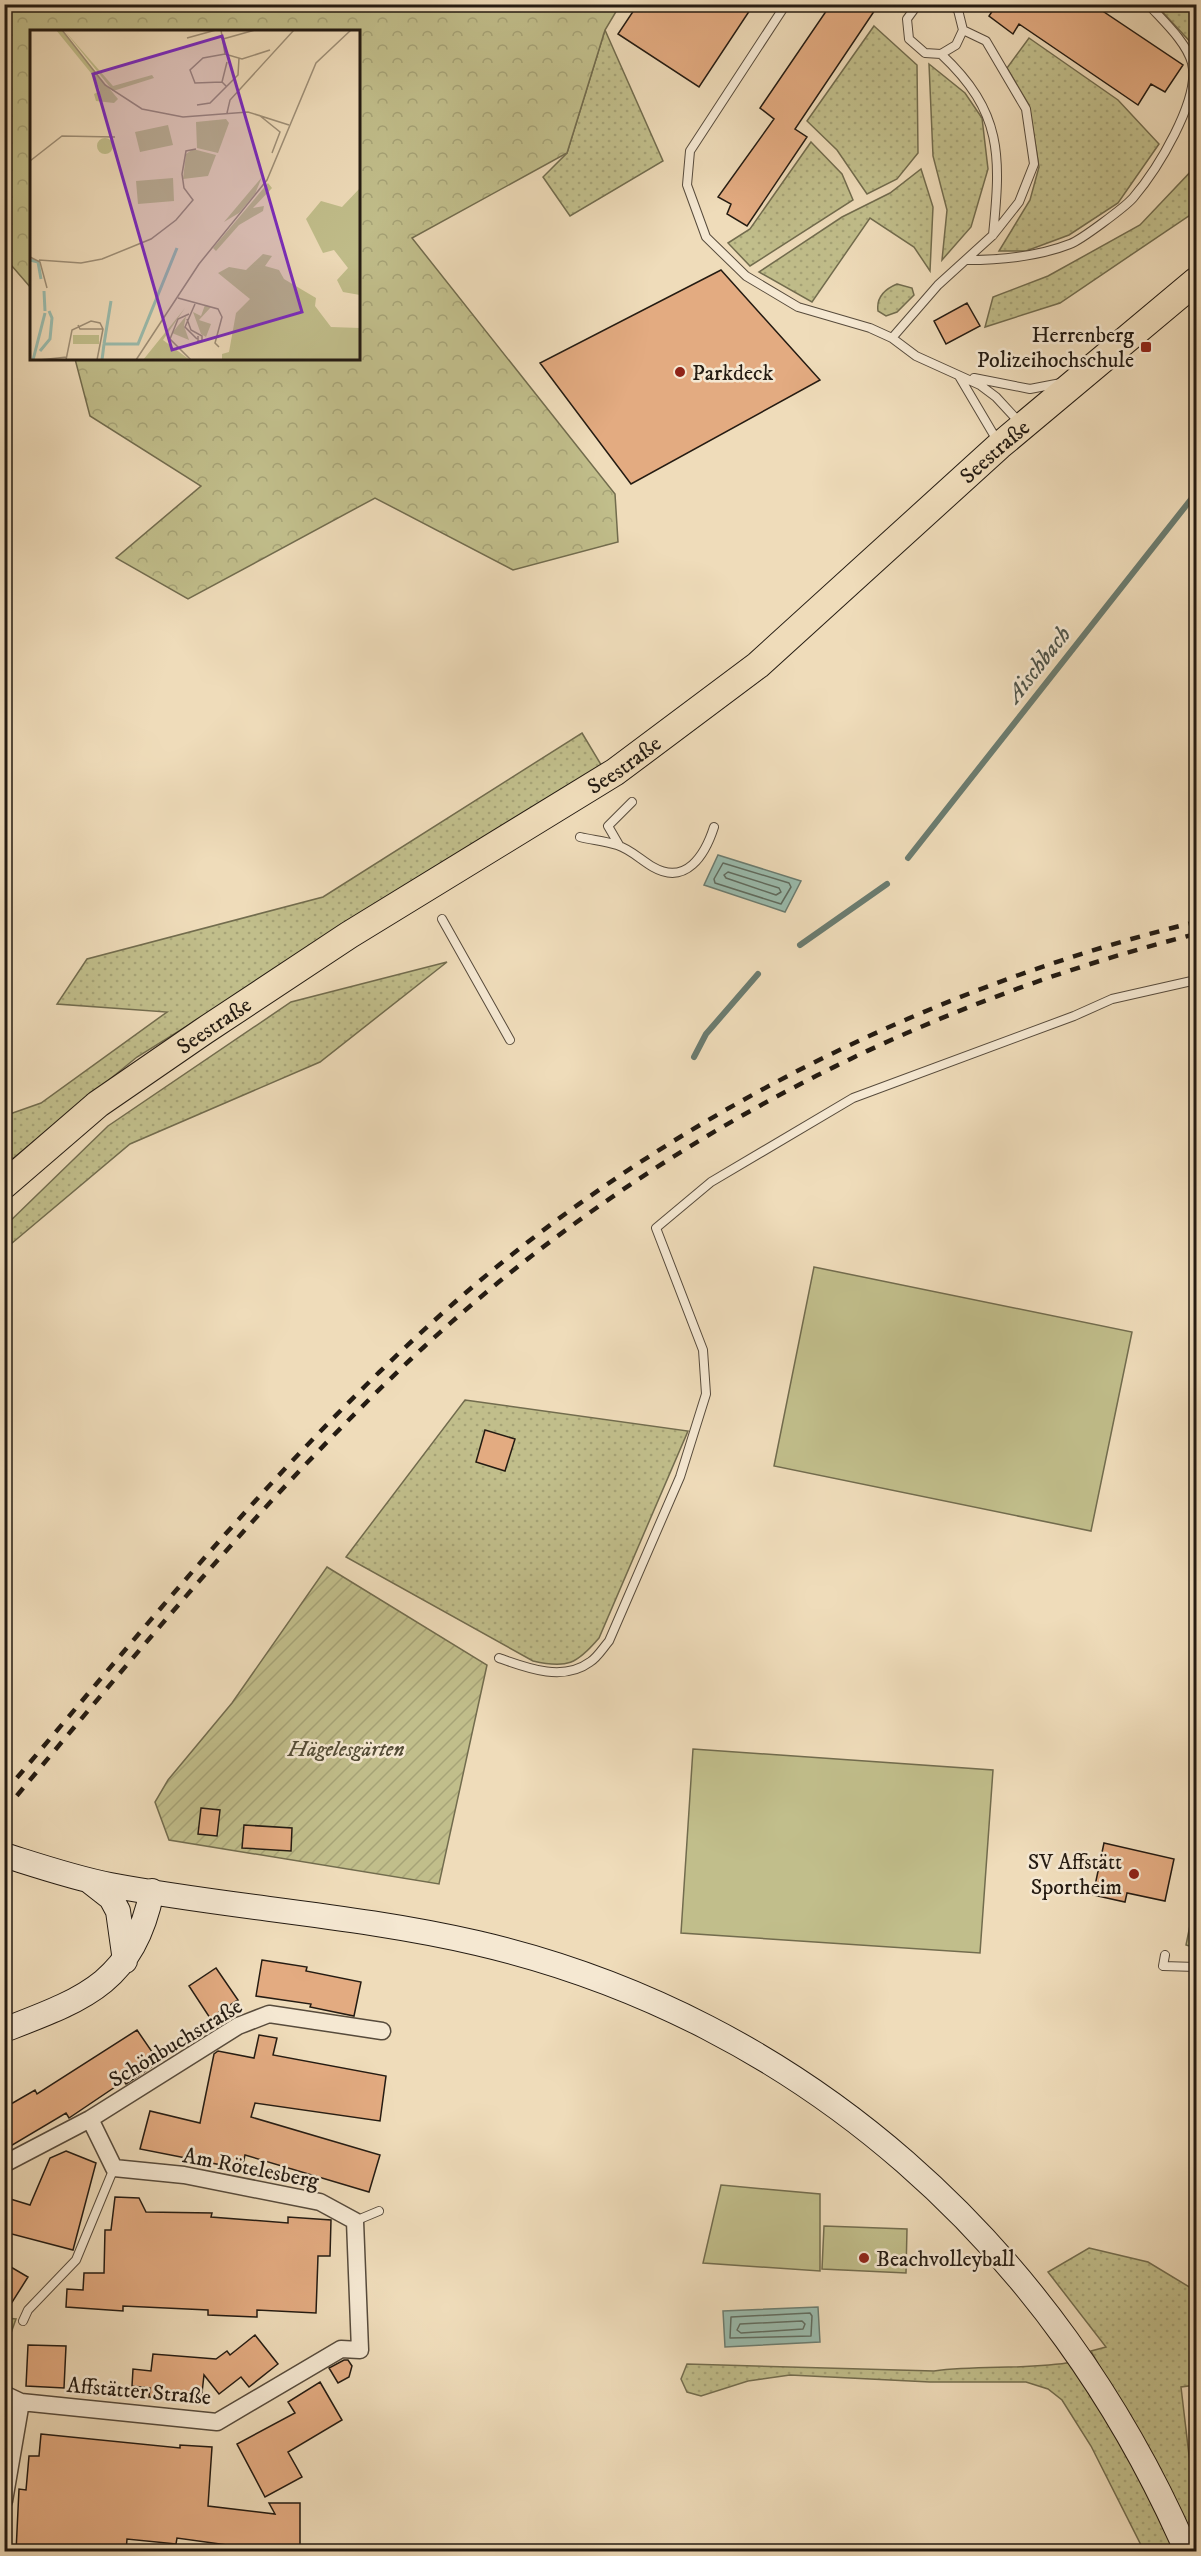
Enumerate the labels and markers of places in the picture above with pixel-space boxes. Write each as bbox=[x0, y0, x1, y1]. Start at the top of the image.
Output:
place label: Herrenberg Polizeihochschule bbox=[977, 322, 1134, 374]
marker: Herrenberg Polizeihochschule bbox=[1139, 340, 1153, 354]
place label: Parkdeck bbox=[692, 360, 773, 387]
marker: Parkdeck bbox=[673, 365, 687, 379]
place label: SV Affstätt Sportheim bbox=[1028, 1849, 1122, 1901]
marker: SV Affstätt Sportheim bbox=[1127, 1867, 1141, 1881]
place label: Beachvolleyball bbox=[876, 2246, 1015, 2273]
marker: Beachvolleyball bbox=[857, 2251, 871, 2265]

